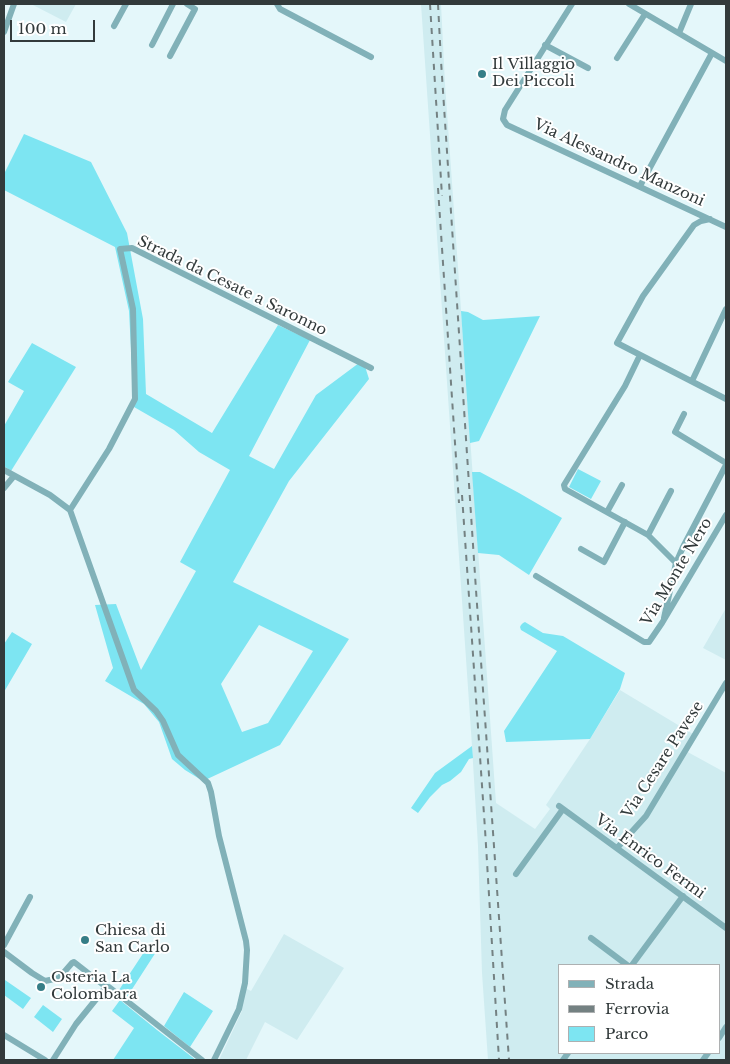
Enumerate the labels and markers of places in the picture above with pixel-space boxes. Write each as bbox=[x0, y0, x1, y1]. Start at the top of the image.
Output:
place label: Il Villaggio Dei Piccoli bbox=[492, 56, 575, 91]
marker: Il Villaggio Dei Piccoli bbox=[476, 68, 488, 80]
place label: Chiesa di San Carlo bbox=[95, 922, 170, 957]
marker: Chiesa di San Carlo bbox=[79, 934, 91, 946]
place label: Osteria La Colombara bbox=[51, 969, 137, 1004]
marker: Osteria La Colombara bbox=[35, 981, 47, 993]

